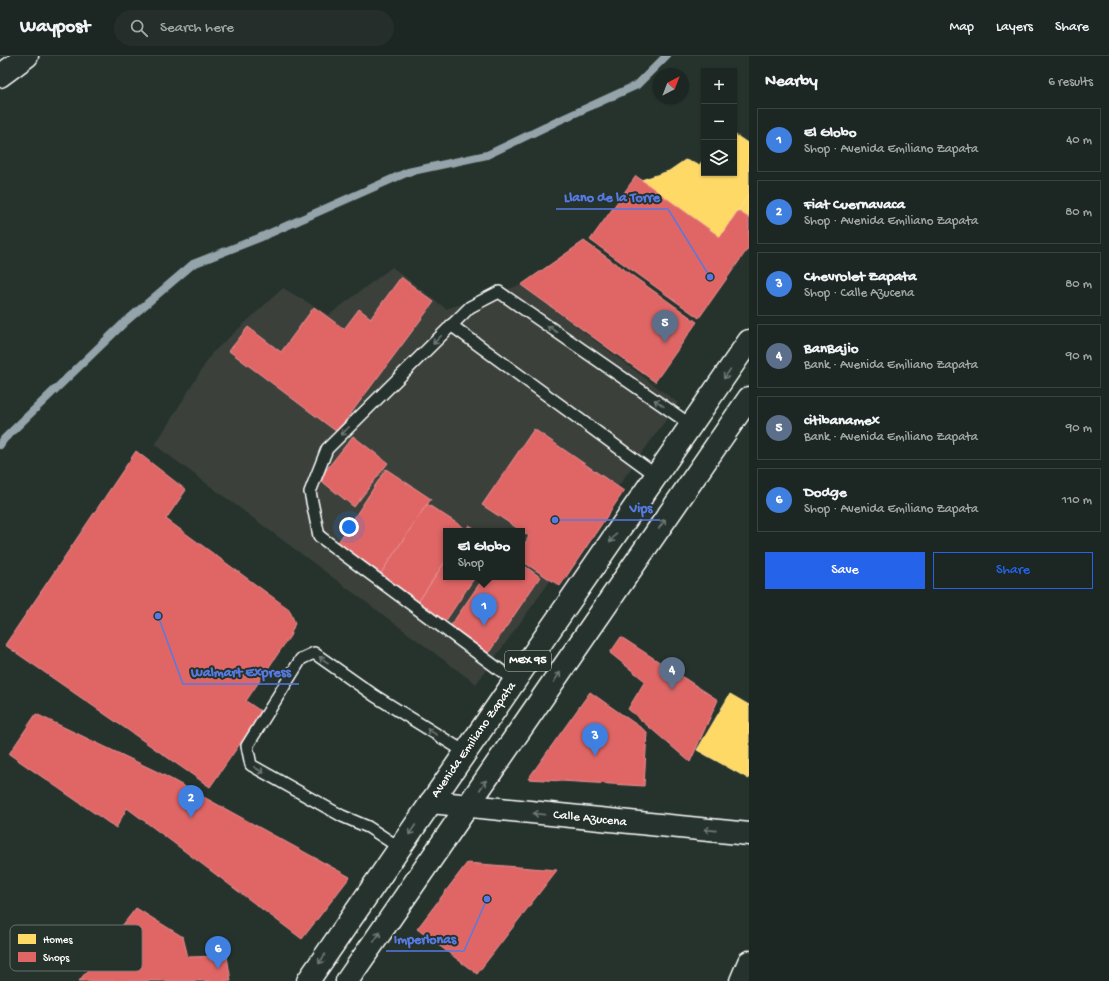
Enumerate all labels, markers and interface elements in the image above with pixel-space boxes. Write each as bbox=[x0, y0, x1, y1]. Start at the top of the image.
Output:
search box bbox=[114, 10, 394, 46]
text: Waypost bbox=[20, 16, 90, 39]
icon: search bbox=[128, 17, 150, 39]
text: Search here bbox=[160, 19, 234, 37]
text: Map bbox=[950, 19, 974, 36]
text: Layers bbox=[996, 19, 1033, 36]
text: Share bbox=[1055, 19, 1089, 36]
north arrow bbox=[653, 68, 689, 104]
map controls bbox=[701, 68, 737, 176]
button: + bbox=[701, 68, 737, 104]
text: Nearby bbox=[765, 72, 818, 92]
text: 6 results bbox=[1048, 75, 1093, 90]
button: − bbox=[701, 104, 737, 140]
text: El Globo bbox=[804, 124, 856, 142]
text: 1 bbox=[776, 133, 782, 148]
text: 40 m bbox=[1066, 133, 1092, 148]
button: layers bbox=[701, 140, 737, 176]
text: Shop · Avenida Emiliano Zapata bbox=[804, 142, 978, 157]
callout: Llano de la Torre bbox=[556, 183, 668, 209]
text: Llano de la Torre bbox=[564, 190, 661, 207]
text: Fiat Cuernavaca bbox=[804, 196, 905, 214]
text: 2 bbox=[776, 205, 782, 220]
text: 80 m bbox=[1065, 205, 1092, 220]
text: Shop · Avenida Emiliano Zapata bbox=[804, 214, 978, 229]
text: Chevrolet Zapata bbox=[804, 268, 917, 286]
text: 3 bbox=[776, 277, 782, 292]
text: 80 m bbox=[1065, 277, 1092, 292]
text: Shop · Calle Azucena bbox=[804, 286, 914, 301]
pin: 5 bbox=[652, 310, 678, 343]
one-way arrow bbox=[547, 325, 558, 333]
one-way arrow bbox=[432, 335, 442, 345]
text: BanBajio bbox=[804, 340, 859, 358]
text: 4 bbox=[776, 349, 782, 364]
text: 90 m bbox=[1066, 349, 1092, 364]
text: Bank · Avenida Emiliano Zapata bbox=[804, 358, 978, 373]
one-way arrow bbox=[723, 368, 731, 379]
one-way arrow bbox=[654, 399, 665, 407]
text: citibanamex bbox=[804, 412, 880, 430]
text: 5 bbox=[776, 421, 782, 436]
text: 90 m bbox=[1066, 421, 1092, 436]
one-way arrow bbox=[340, 427, 350, 436]
text: Bank · Avenida Emiliano Zapata bbox=[804, 430, 978, 445]
text: Dodge bbox=[804, 484, 847, 502]
text: 6 bbox=[776, 493, 782, 508]
text: 110 m bbox=[1062, 493, 1092, 508]
callout: Vips bbox=[621, 494, 660, 520]
text: Vips bbox=[629, 501, 653, 518]
text: Shop · Avenida Emiliano Zapata bbox=[804, 502, 978, 517]
your location bbox=[339, 517, 359, 537]
one-way arrow bbox=[658, 519, 666, 530]
popup bbox=[443, 528, 525, 580]
one-way arrow bbox=[609, 533, 617, 544]
text: El Globo bbox=[458, 538, 510, 556]
button: Save bbox=[765, 552, 925, 589]
button: Share bbox=[933, 552, 1093, 589]
text: Shop bbox=[458, 556, 484, 571]
pin: 1 bbox=[471, 593, 497, 626]
road number: MEX 95 bbox=[505, 651, 551, 671]
one-way arrow bbox=[319, 656, 330, 664]
pin: 4 bbox=[659, 657, 685, 690]
callout: Walmart Express bbox=[183, 658, 299, 684]
text: Walmart Express bbox=[190, 665, 292, 682]
one-way arrow bbox=[553, 672, 561, 683]
street label: Avenida Emiliano Zapata bbox=[428, 679, 520, 801]
pin: 3 bbox=[582, 723, 608, 756]
one-way arrow bbox=[427, 727, 438, 736]
one-way arrow bbox=[253, 767, 265, 774]
one-way arrow bbox=[479, 779, 487, 790]
pin: 2 bbox=[178, 785, 204, 818]
street label: Calle Azucena bbox=[553, 808, 628, 830]
one-way arrow bbox=[533, 810, 546, 818]
one-way arrow bbox=[408, 824, 416, 835]
one-way arrow bbox=[704, 827, 717, 834]
legend bbox=[10, 925, 142, 971]
callout: Imperlonas bbox=[386, 925, 464, 951]
one-way arrow bbox=[373, 932, 381, 943]
text: Imperlonas bbox=[394, 932, 457, 949]
text: Homes bbox=[43, 935, 73, 947]
pin: 6 bbox=[205, 936, 231, 969]
text: Shops bbox=[43, 953, 70, 965]
one-way arrow bbox=[318, 954, 326, 965]

